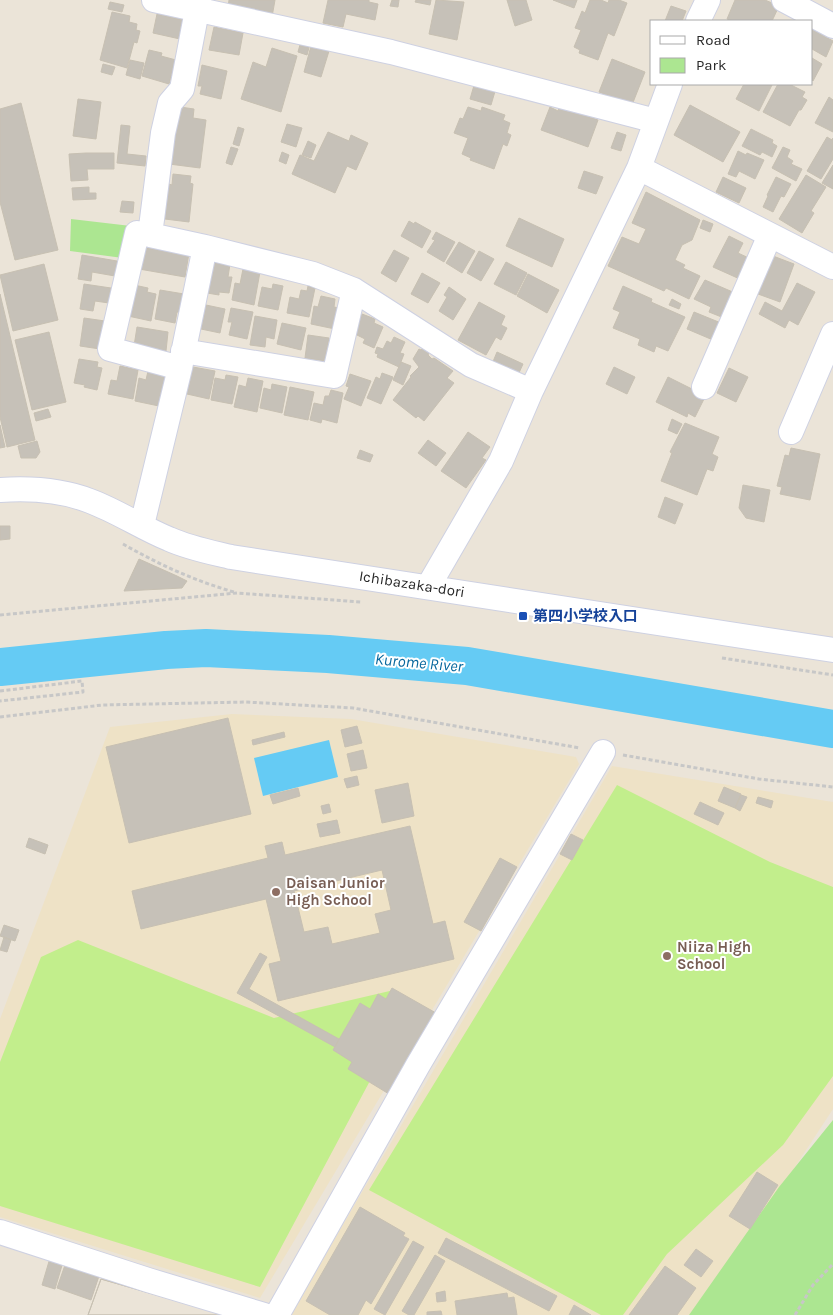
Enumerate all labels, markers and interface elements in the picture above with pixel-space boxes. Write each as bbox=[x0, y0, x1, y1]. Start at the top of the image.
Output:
legend bbox=[650, 20, 813, 85]
text: Road bbox=[696, 31, 731, 49]
text: Park bbox=[696, 56, 726, 74]
street label: Ichibazaka-dori bbox=[358, 567, 466, 601]
place label: 第四小学校入口 bbox=[533, 607, 638, 625]
marker: 第四小学校入口 bbox=[517, 610, 529, 622]
water label: Kurome River bbox=[374, 649, 464, 676]
place label: Daisan Junior High School bbox=[286, 874, 385, 909]
marker: Daisan Junior High School bbox=[270, 886, 282, 898]
place label: Niiza High School bbox=[677, 938, 751, 973]
marker: Niiza High School bbox=[661, 950, 673, 962]

